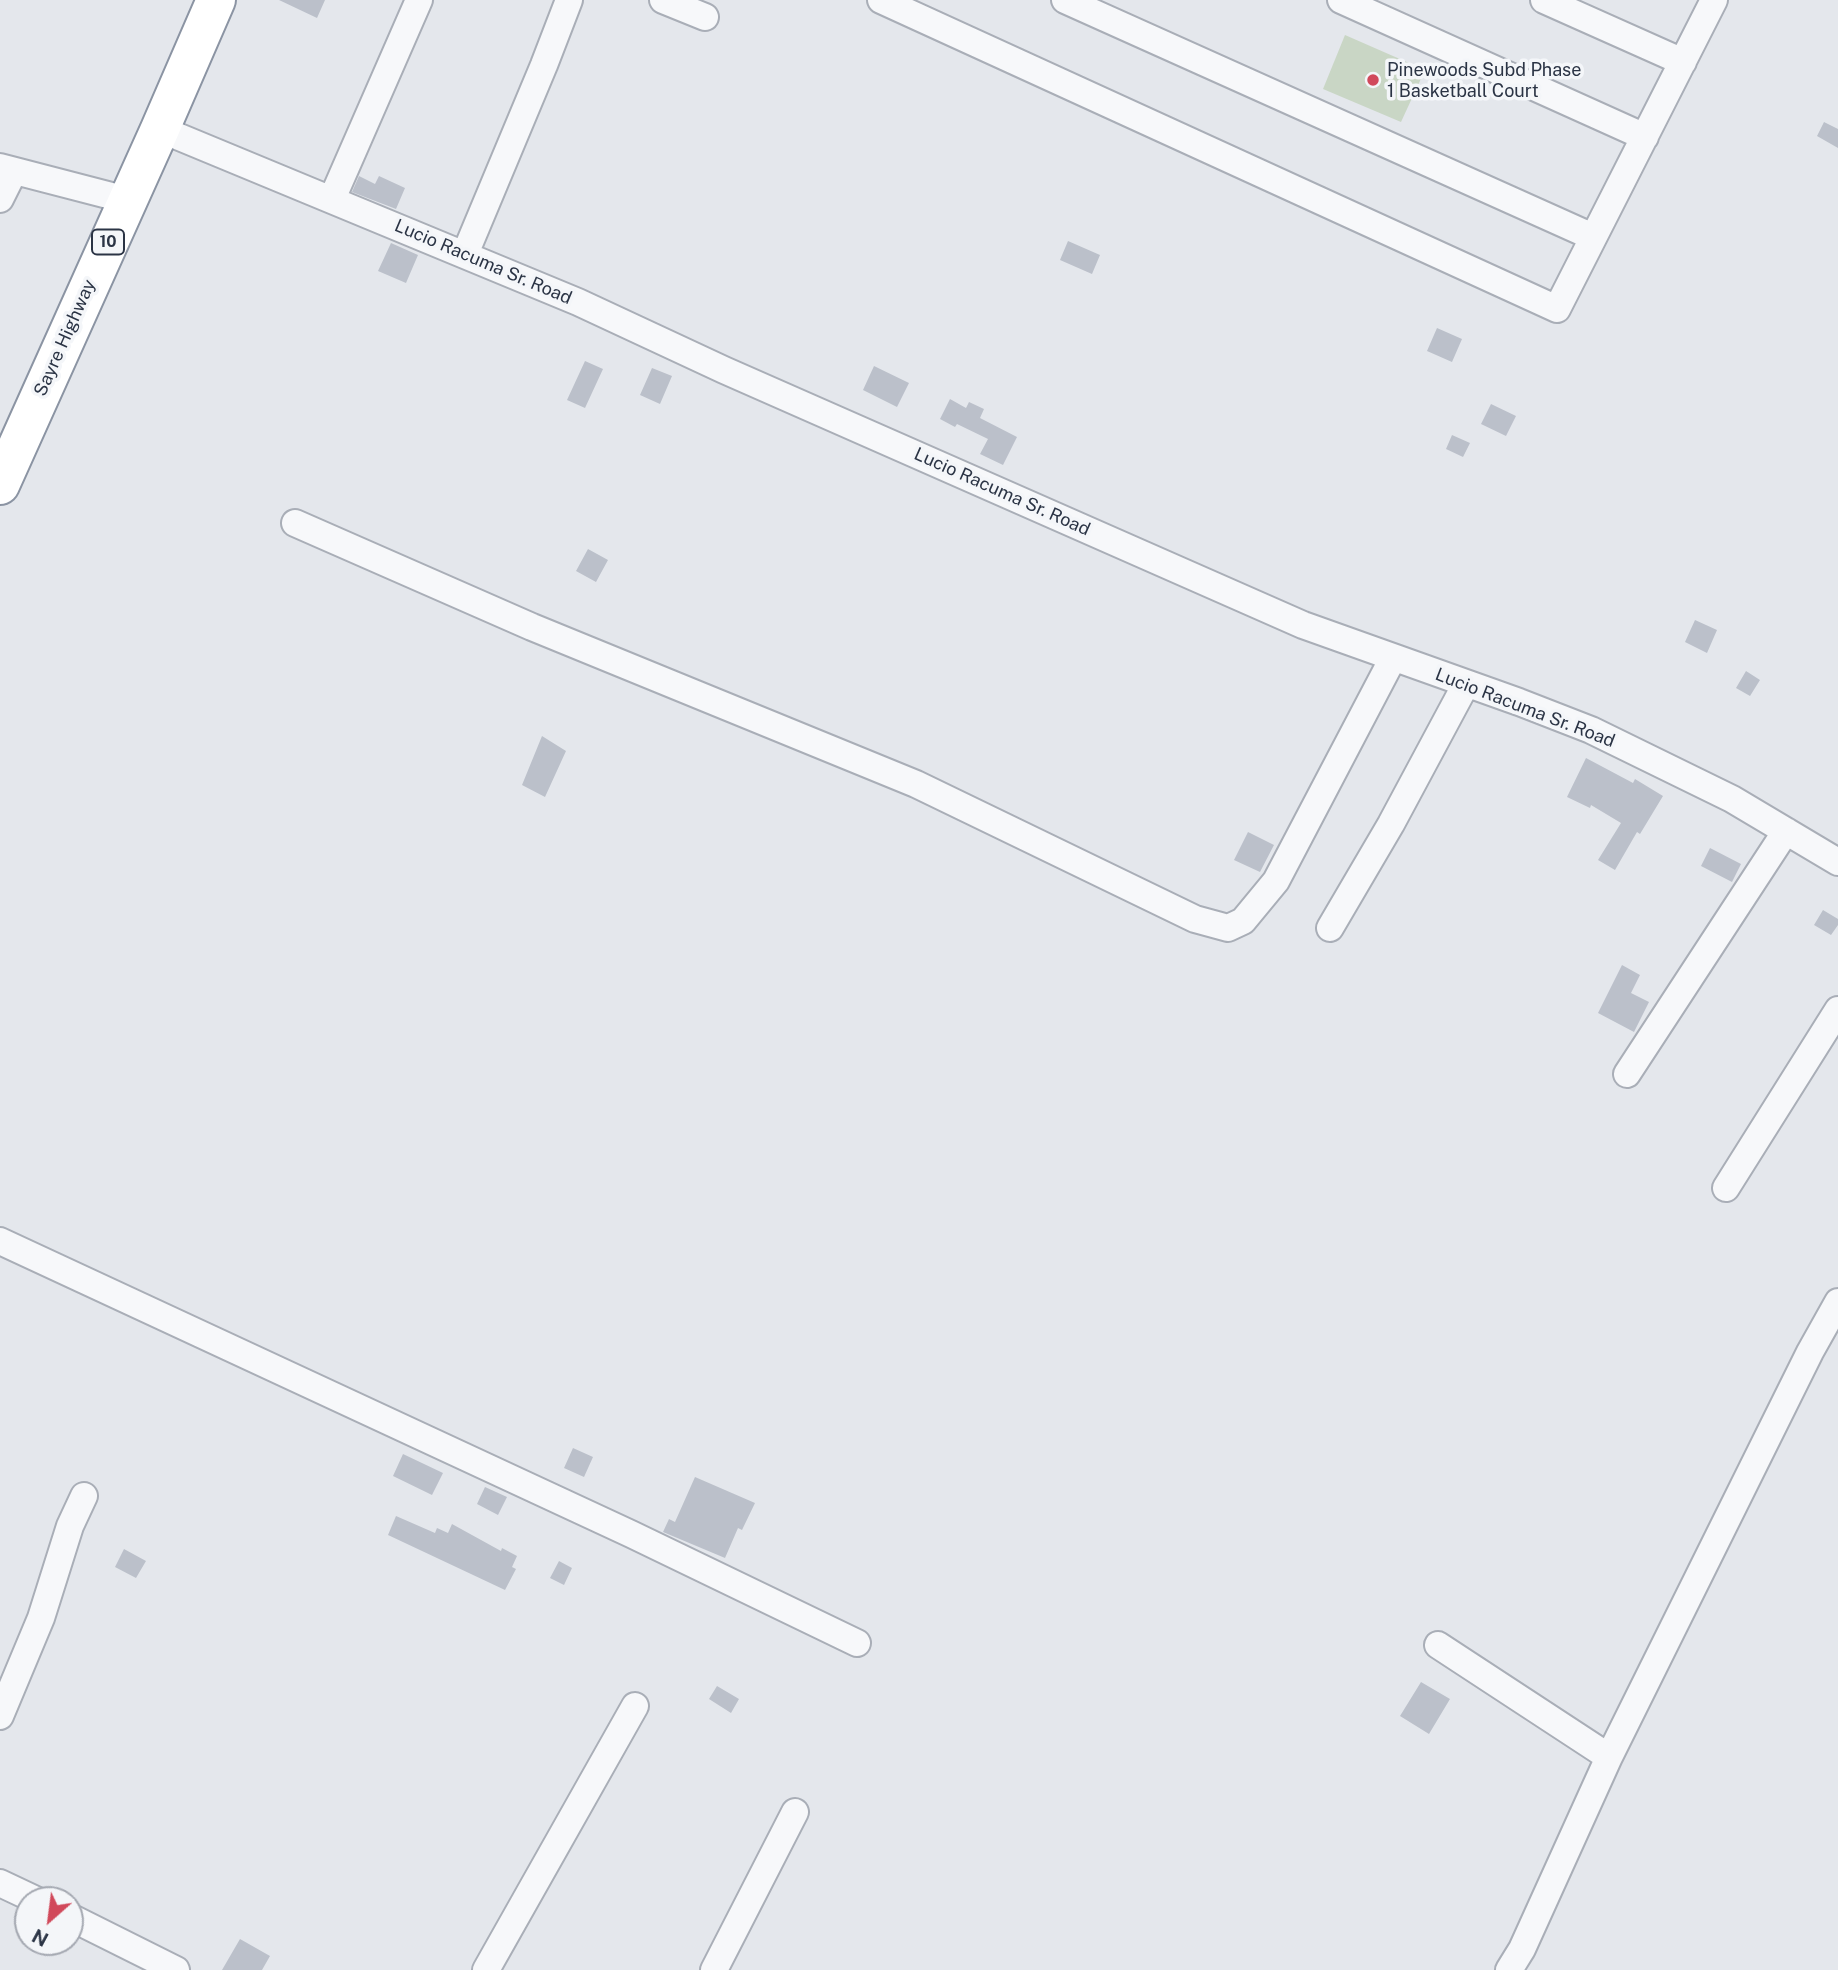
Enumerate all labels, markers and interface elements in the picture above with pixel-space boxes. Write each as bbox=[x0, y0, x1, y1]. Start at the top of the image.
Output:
place label: Pinewoods Subd Phase 1 Basketball Court bbox=[1387, 59, 1581, 102]
marker: Pinewoods Subd Phase 1 Basketball Court bbox=[1365, 72, 1381, 88]
street label: Lucio Racuma Sr. Road bbox=[391, 215, 575, 309]
road number: 10 bbox=[92, 230, 124, 254]
street label: Sayre Highway bbox=[30, 276, 100, 400]
street label: Lucio Racuma Sr. Road bbox=[911, 443, 1093, 541]
street label: Lucio Racuma Sr. Road bbox=[1432, 664, 1618, 752]
north arrow bbox=[14, 1886, 84, 1956]
text: N bbox=[28, 1925, 52, 1951]

